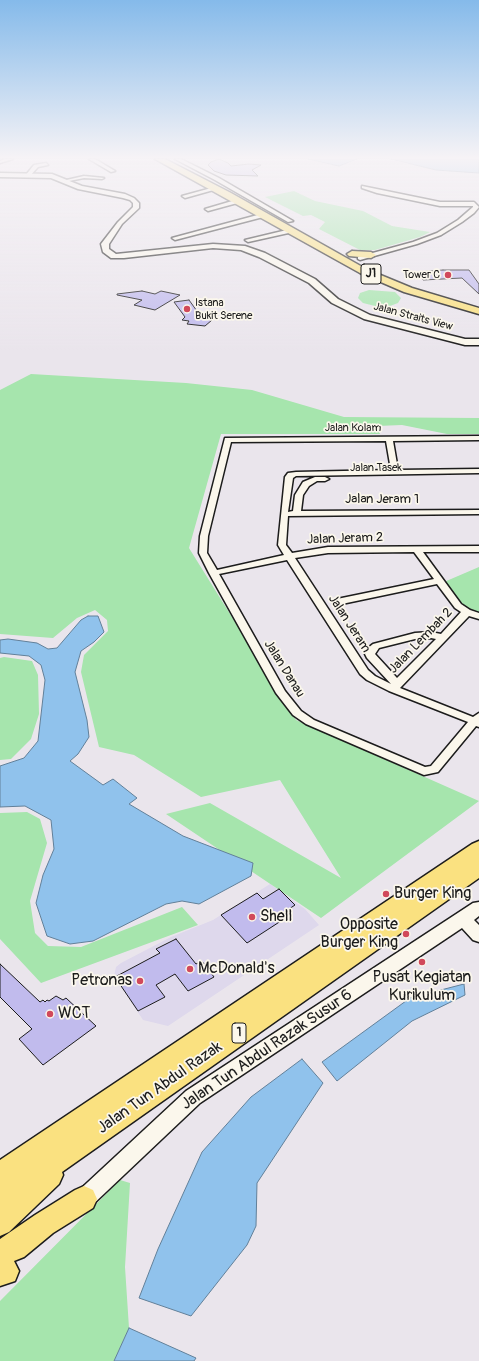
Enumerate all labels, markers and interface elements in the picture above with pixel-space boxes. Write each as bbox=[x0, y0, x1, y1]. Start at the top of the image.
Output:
road number: J1 bbox=[361, 264, 381, 284]
place label: Tower C bbox=[403, 268, 440, 282]
marker: Tower C bbox=[443, 270, 453, 280]
place label: Istana Bukit Serene bbox=[195, 296, 253, 322]
street label: Jalan Straits View bbox=[372, 300, 454, 334]
marker: Istana Bukit Serene bbox=[182, 304, 192, 314]
street label: Jalan Kolam bbox=[325, 421, 381, 435]
street label: Jalan Tasek bbox=[350, 461, 402, 475]
street label: Jalan Jeram 1 bbox=[345, 492, 419, 508]
street label: Jalan Jeram 2 bbox=[307, 530, 383, 548]
street label: Jalan Jeram bbox=[324, 592, 374, 656]
street label: Jalan Lembah 2 bbox=[386, 605, 456, 677]
street label: Jalan Danau bbox=[260, 637, 308, 701]
place label: Burger King bbox=[394, 884, 471, 904]
marker: Burger King bbox=[381, 889, 391, 899]
place label: Shell bbox=[260, 907, 292, 927]
marker: Shell bbox=[247, 912, 257, 922]
place label: Opposite Burger King bbox=[321, 915, 398, 953]
marker: Opposite Burger King bbox=[401, 929, 411, 939]
marker: Pusat Kegiatan Kurikulum bbox=[417, 957, 427, 967]
place label: McDonald's bbox=[198, 959, 275, 979]
marker: McDonald's bbox=[185, 964, 195, 974]
place label: Pusat Kegiatan Kurikulum bbox=[373, 968, 471, 1006]
place label: Petronas bbox=[71, 971, 132, 991]
marker: Petronas bbox=[135, 976, 145, 986]
street label: Jalan Tun Abdul Razak Susur 6 bbox=[178, 986, 356, 1114]
place label: WCT bbox=[58, 1004, 90, 1024]
marker: WCT bbox=[45, 1009, 55, 1019]
road number: 1 bbox=[232, 1023, 246, 1043]
street label: Jalan Tun Abdul Razak bbox=[94, 1038, 226, 1138]

